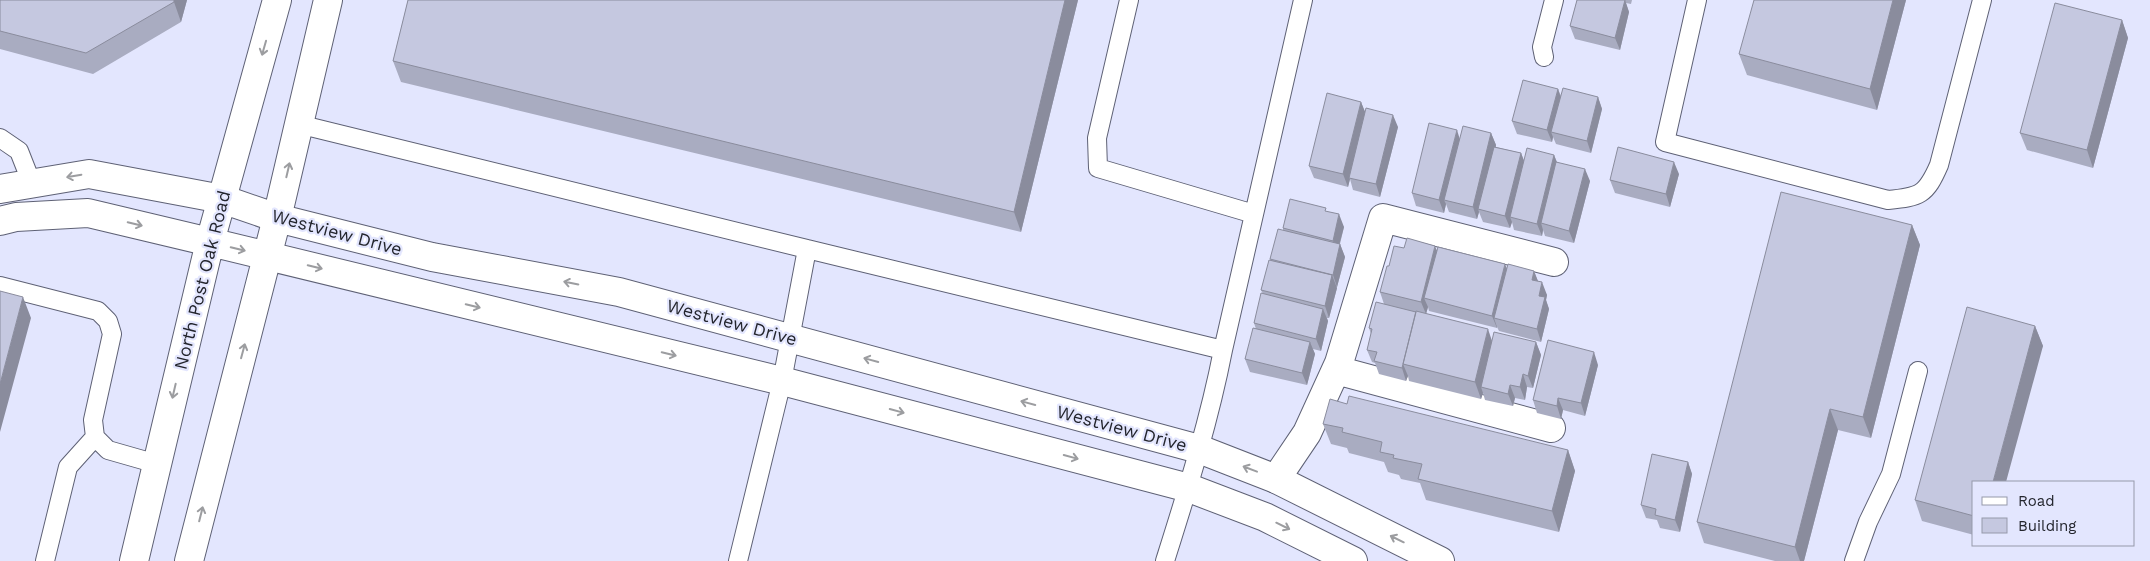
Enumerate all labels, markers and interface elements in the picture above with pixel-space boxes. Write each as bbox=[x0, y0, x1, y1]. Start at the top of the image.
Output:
one-way arrow bbox=[258, 39, 268, 55]
one-way arrow bbox=[284, 163, 293, 179]
one-way arrow bbox=[66, 172, 82, 182]
street label: North Post Oak Road bbox=[170, 188, 234, 372]
street label: Westview Drive bbox=[270, 205, 404, 259]
one-way arrow bbox=[127, 220, 143, 229]
one-way arrow bbox=[230, 245, 246, 254]
one-way arrow bbox=[306, 263, 322, 272]
one-way arrow bbox=[564, 278, 580, 287]
street label: Westview Drive bbox=[665, 295, 799, 349]
one-way arrow bbox=[464, 301, 480, 311]
one-way arrow bbox=[239, 343, 248, 359]
one-way arrow bbox=[660, 350, 676, 359]
one-way arrow bbox=[863, 355, 879, 364]
one-way arrow bbox=[169, 383, 178, 399]
one-way arrow bbox=[1020, 397, 1036, 407]
street label: Westview Drive bbox=[1055, 401, 1189, 455]
one-way arrow bbox=[888, 407, 904, 416]
one-way arrow bbox=[1063, 453, 1079, 462]
one-way arrow bbox=[1243, 464, 1258, 473]
legend bbox=[1972, 481, 2135, 546]
text: Road bbox=[2018, 492, 2055, 510]
one-way arrow bbox=[197, 506, 206, 522]
text: Building bbox=[2018, 517, 2076, 535]
one-way arrow bbox=[1275, 522, 1290, 531]
one-way arrow bbox=[1390, 534, 1405, 543]

